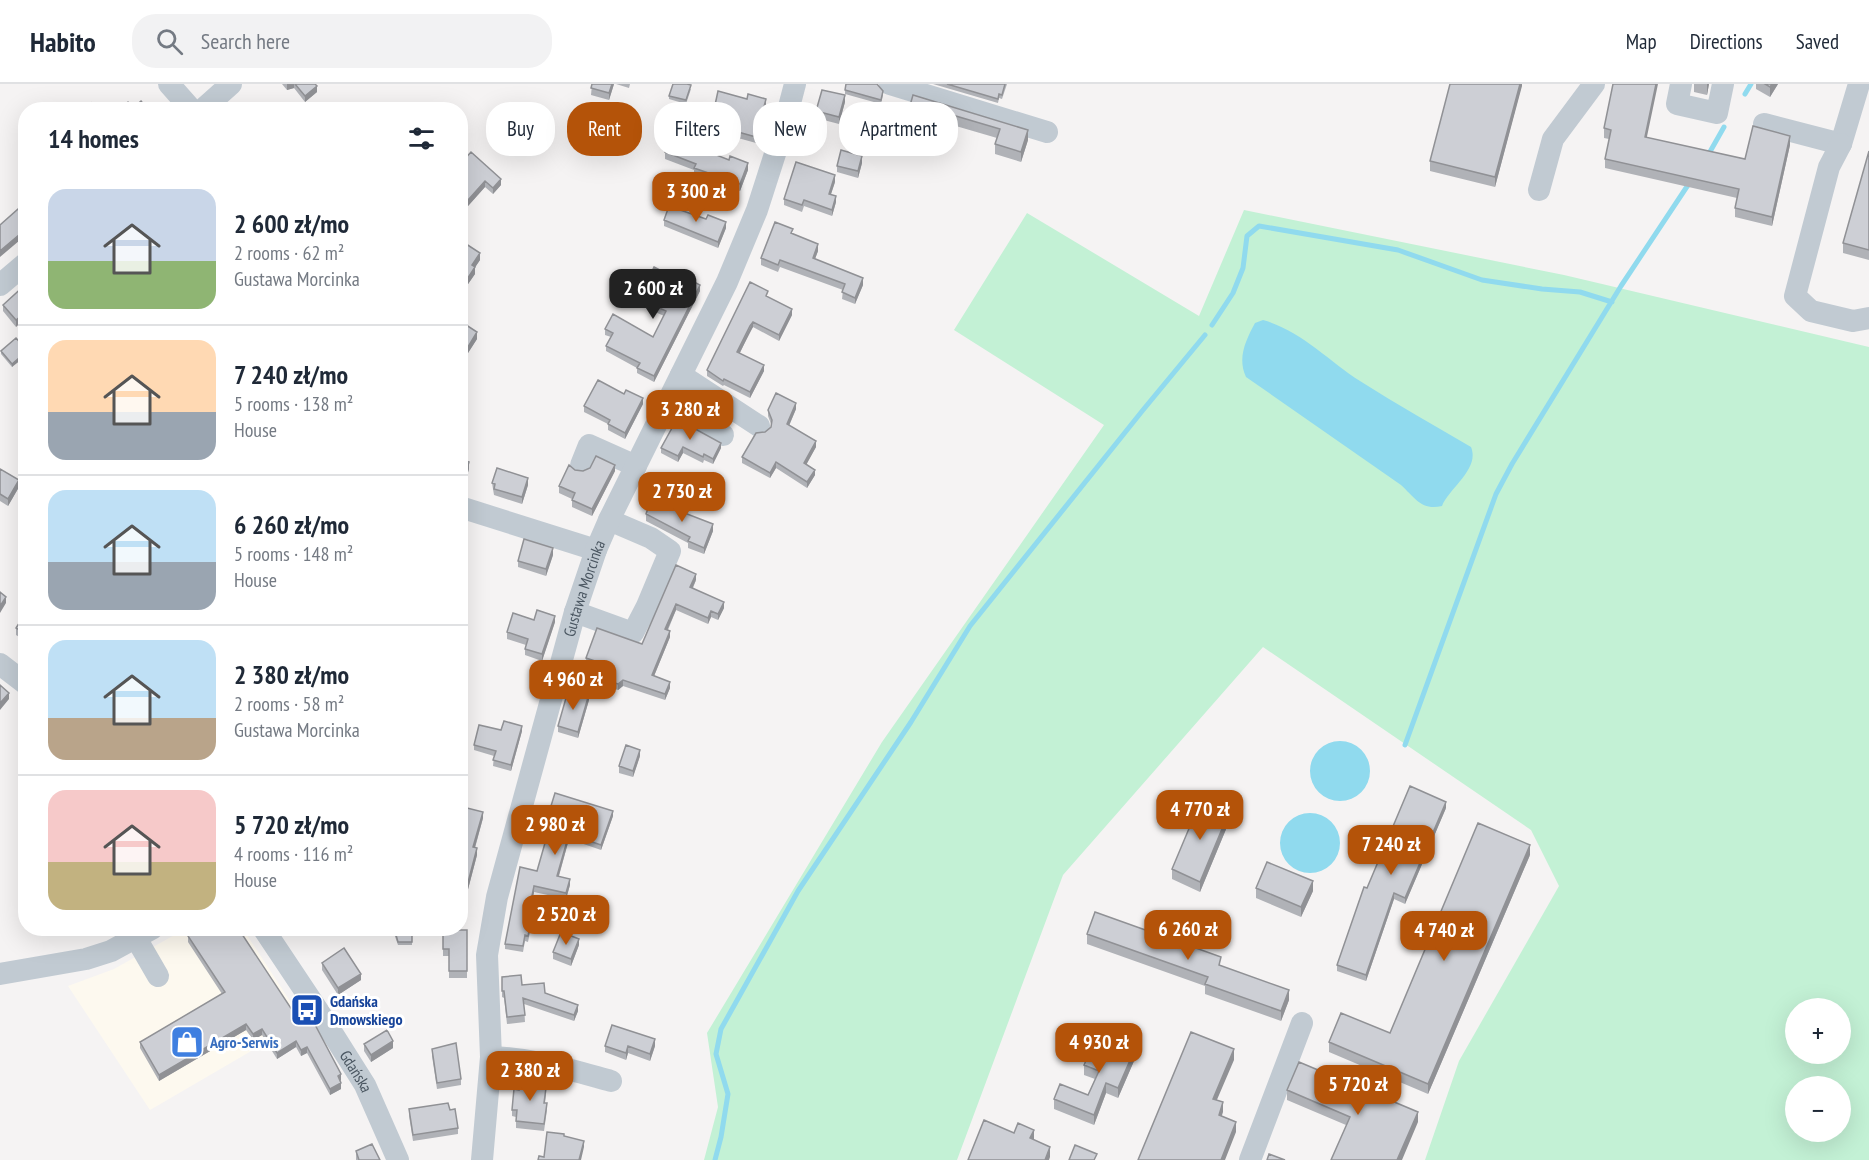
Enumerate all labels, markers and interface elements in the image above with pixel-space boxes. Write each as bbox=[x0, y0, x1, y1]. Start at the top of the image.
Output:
search box bbox=[132, 14, 552, 68]
text: Habito bbox=[30, 23, 96, 60]
icon: search bbox=[153, 25, 186, 58]
text: Search here bbox=[201, 27, 290, 55]
text: Map bbox=[1626, 28, 1657, 55]
text: Directions bbox=[1690, 28, 1763, 55]
text: Saved bbox=[1796, 28, 1839, 55]
chip: Buy bbox=[486, 102, 555, 156]
chip: Rent bbox=[567, 102, 642, 156]
chip: Filters bbox=[654, 102, 741, 156]
chip: New bbox=[753, 102, 827, 156]
chip: Apartment bbox=[839, 102, 958, 156]
text: 14 homes bbox=[48, 122, 139, 155]
icon: filters bbox=[405, 122, 438, 155]
pin: 3 300 zł bbox=[634, 172, 758, 223]
text: 3 300 zł bbox=[666, 178, 726, 204]
text: 2 600 zł/mo bbox=[234, 207, 349, 240]
icon: home bbox=[96, 213, 168, 285]
text: 2 rooms · 62 m² bbox=[234, 240, 344, 266]
text: Gustawa Morcinka bbox=[234, 266, 360, 292]
pin: 2 600 zł bbox=[591, 269, 715, 320]
text: 2 600 zł bbox=[623, 275, 683, 301]
text: 7 240 zł/mo bbox=[234, 358, 348, 391]
icon: home bbox=[96, 364, 168, 436]
pin: 3 280 zł bbox=[628, 390, 752, 441]
text: 5 rooms · 138 m² bbox=[234, 391, 353, 417]
text: 3 280 zł bbox=[660, 396, 720, 422]
text: House bbox=[234, 417, 277, 443]
pin: 2 730 zł bbox=[620, 472, 744, 523]
text: 2 730 zł bbox=[652, 478, 712, 504]
text: 6 260 zł/mo bbox=[234, 508, 349, 541]
icon: home bbox=[96, 514, 168, 586]
street label: Gustawa Morcinka bbox=[559, 537, 609, 639]
text: 5 rooms · 148 m² bbox=[234, 541, 353, 567]
text: House bbox=[234, 567, 277, 593]
text: 2 380 zł/mo bbox=[234, 658, 349, 691]
pin: 4 960 zł bbox=[511, 660, 635, 711]
icon: home bbox=[96, 664, 168, 736]
text: 4 960 zł bbox=[543, 666, 603, 692]
text: 2 rooms · 58 m² bbox=[234, 691, 344, 717]
text: Gustawa Morcinka bbox=[234, 717, 360, 743]
pin: 4 770 zł bbox=[1138, 790, 1262, 841]
text: 4 770 zł bbox=[1170, 796, 1230, 822]
pin: 2 980 zł bbox=[493, 805, 617, 856]
text: 5 720 zł/mo bbox=[234, 808, 349, 841]
text: 2 980 zł bbox=[525, 811, 585, 837]
icon: home bbox=[96, 814, 168, 886]
pin: 7 240 zł bbox=[1329, 825, 1453, 876]
text: 7 240 zł bbox=[1362, 831, 1420, 857]
text: 4 rooms · 116 m² bbox=[234, 841, 353, 867]
text: House bbox=[234, 867, 277, 893]
pin: 2 520 zł bbox=[504, 895, 628, 946]
text: 2 520 zł bbox=[536, 901, 596, 927]
pin: 6 260 zł bbox=[1126, 910, 1250, 961]
pin: 4 740 zł bbox=[1382, 911, 1506, 962]
text: 6 260 zł bbox=[1158, 916, 1218, 942]
text: 4 740 zł bbox=[1414, 917, 1474, 943]
place label: Gdańska Dmowskiego bbox=[330, 991, 403, 1029]
bus stop icon: Gdańska Dmowskiego bbox=[289, 992, 325, 1028]
map controls bbox=[1785, 998, 1851, 1142]
button: + bbox=[1785, 998, 1851, 1064]
pin: 4 930 zł bbox=[1037, 1023, 1161, 1074]
shop icon: Agro-Serwis bbox=[169, 1024, 205, 1060]
text: 4 930 zł bbox=[1069, 1029, 1129, 1055]
place label: Agro-Serwis bbox=[209, 1032, 279, 1052]
street label: Gdańska bbox=[336, 1046, 377, 1095]
pin: 2 380 zł bbox=[468, 1051, 592, 1102]
text: 2 380 zł bbox=[500, 1057, 560, 1083]
pin: 5 720 zł bbox=[1296, 1065, 1420, 1116]
text: 5 720 zł bbox=[1328, 1071, 1388, 1097]
button: − bbox=[1785, 1076, 1851, 1142]

